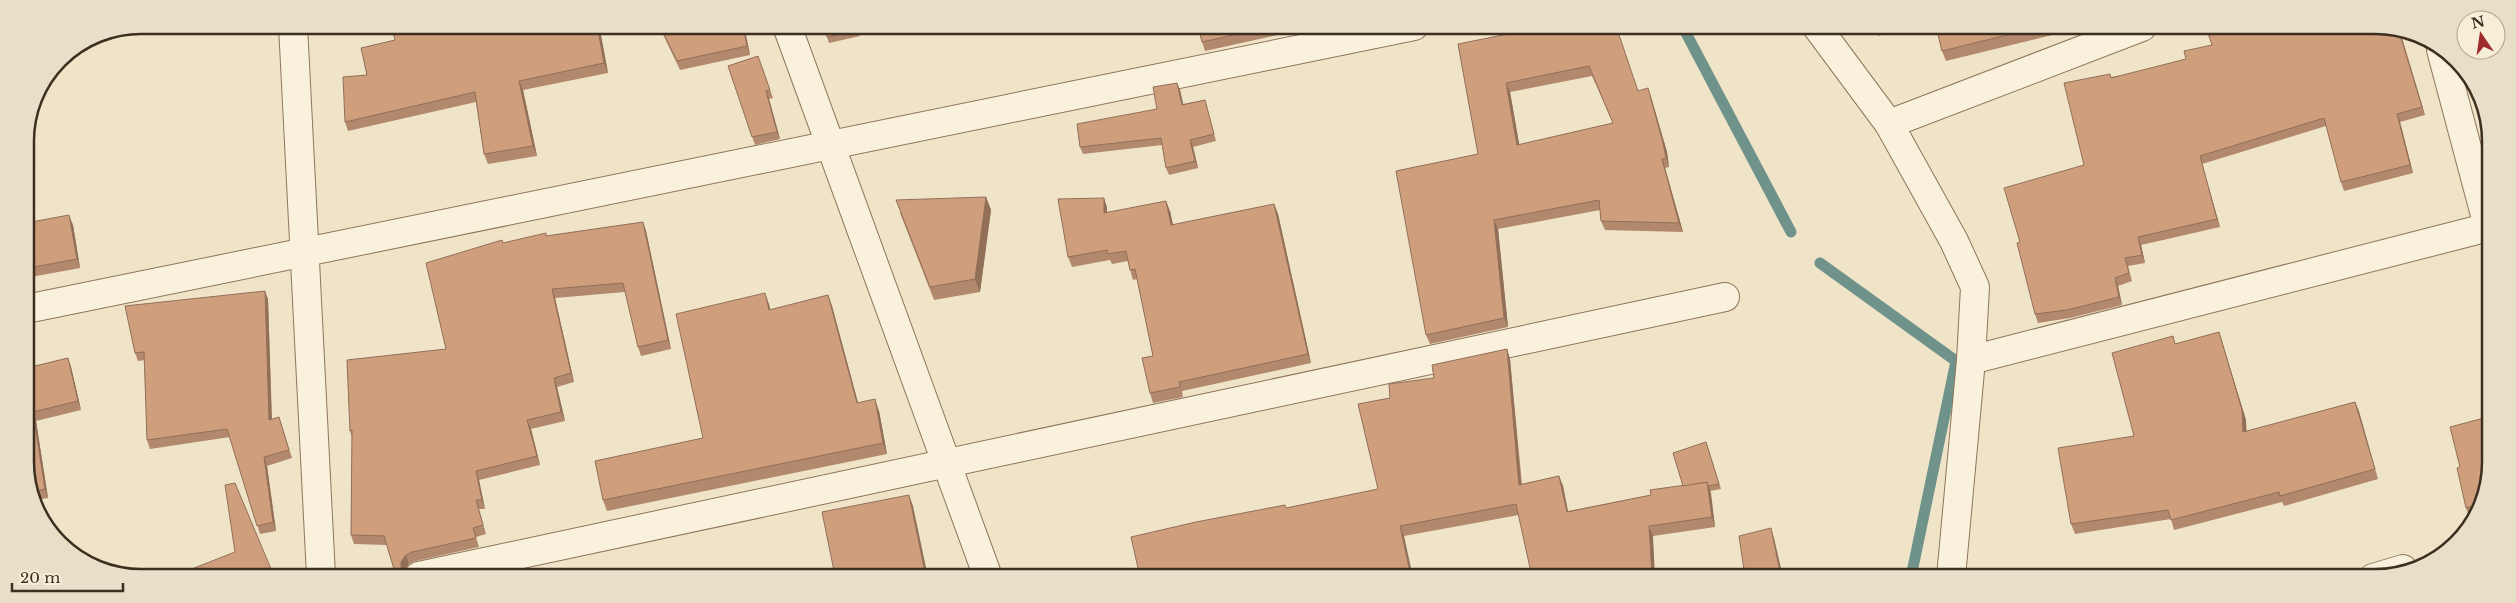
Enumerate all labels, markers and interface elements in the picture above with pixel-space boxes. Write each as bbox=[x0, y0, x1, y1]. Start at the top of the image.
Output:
north arrow bbox=[2456, 10, 2506, 60]
text: N bbox=[2470, 12, 2487, 33]
scale bar bbox=[12, 560, 124, 592]
text: 20 m bbox=[20, 568, 60, 587]

